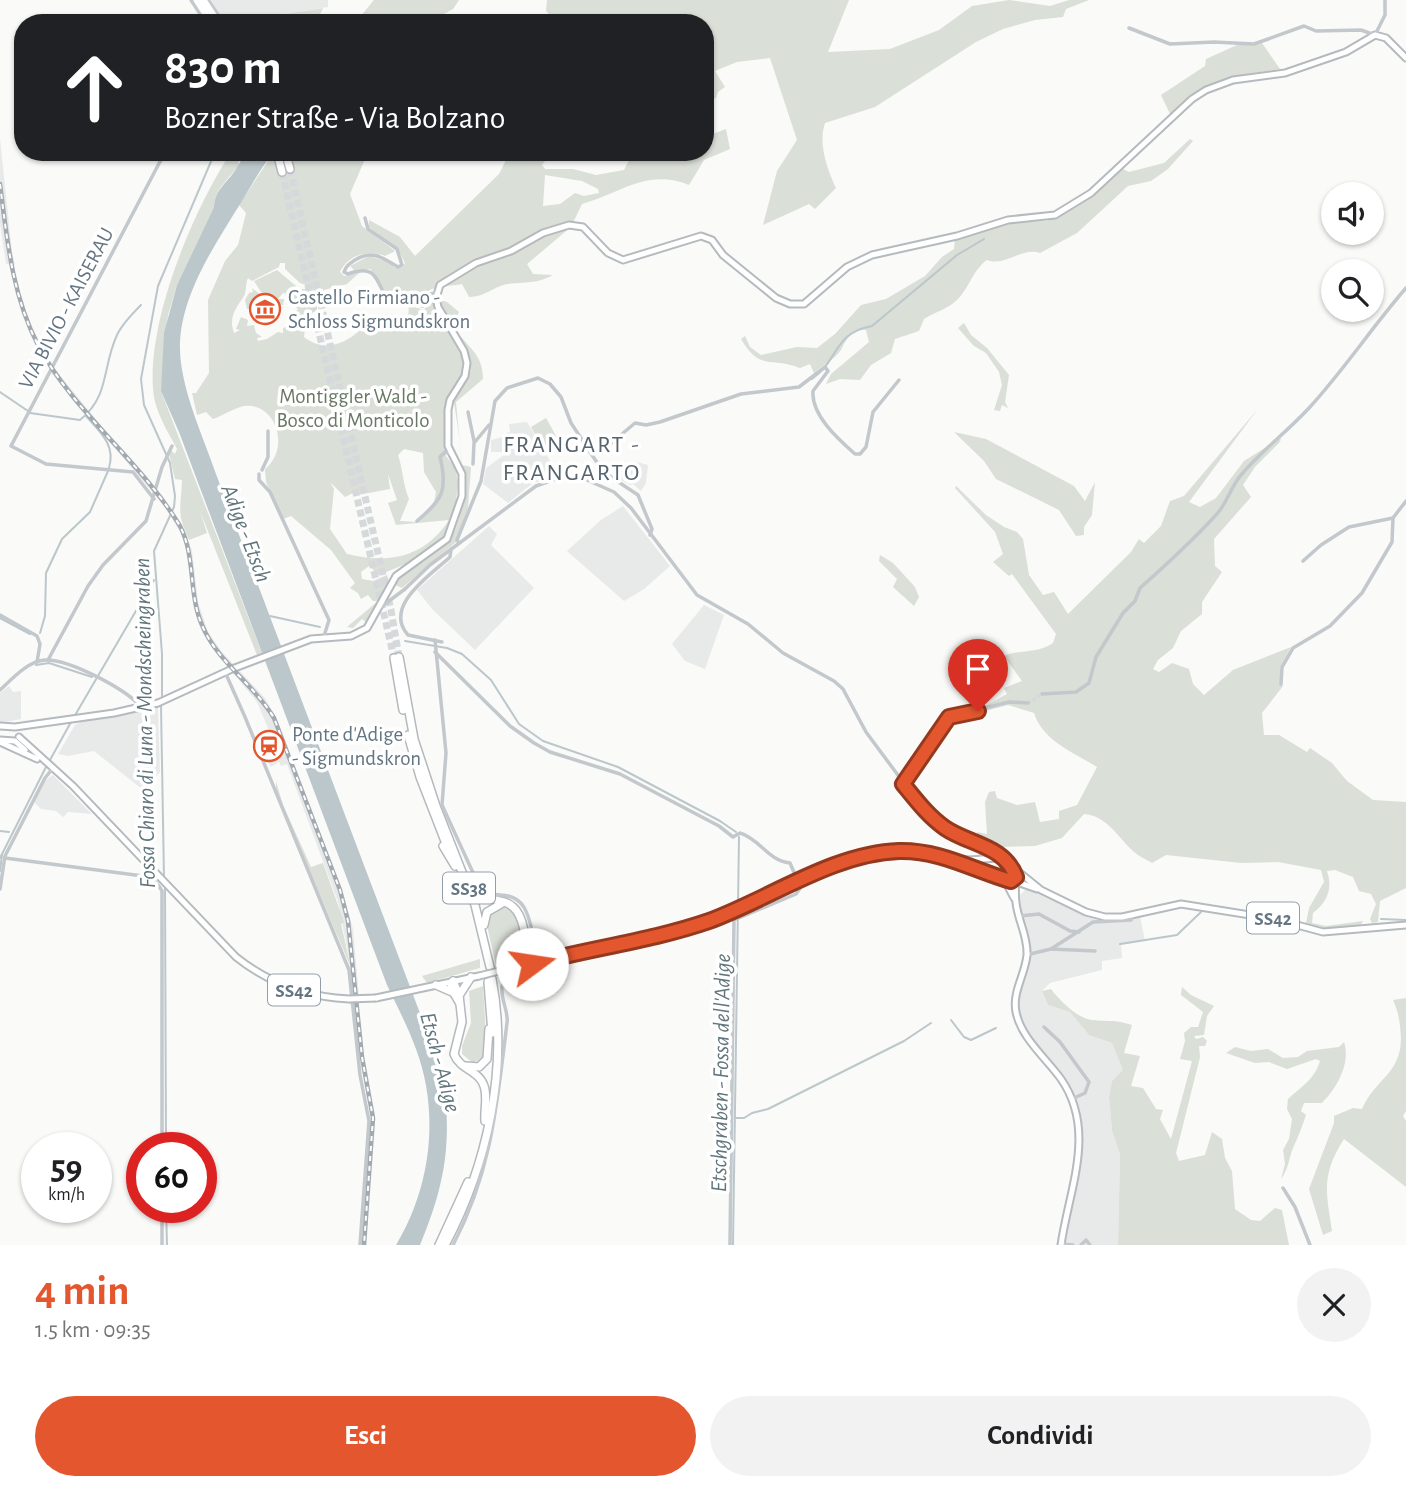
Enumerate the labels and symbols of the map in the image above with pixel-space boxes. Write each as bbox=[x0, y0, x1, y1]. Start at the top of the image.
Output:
street label: VIA BIVIO - KAISERAU bbox=[15, 224, 118, 392]
place label: Castello Firmiano - Schloss Sigmundskron bbox=[288, 287, 470, 332]
museum icon: Castello Firmiano - Schloss Sigmundskron bbox=[248, 292, 282, 326]
park label: Montiggler Wald - Bosco di Monticolo bbox=[276, 386, 430, 431]
district label: FRANGART - FRANGARTO bbox=[503, 433, 641, 485]
water label: Adige - Etsch bbox=[216, 481, 275, 586]
water label: Fossa Chiaro di Luna - Mondscheingraben bbox=[131, 557, 160, 889]
pin bbox=[948, 639, 1008, 711]
place label: Ponte d'Adige - Sigmundskron bbox=[292, 724, 421, 769]
station icon: Ponte d'Adige - Sigmundskron bbox=[252, 729, 286, 763]
road number: SS38 bbox=[443, 873, 495, 904]
road number: SS42 bbox=[1247, 902, 1299, 934]
position arrow bbox=[495, 927, 569, 1001]
water label: Etschgraben - Fossa dell'Adige bbox=[708, 953, 735, 1193]
road number: SS42 bbox=[268, 974, 320, 1006]
water label: Etsch - Adige bbox=[415, 1010, 464, 1115]
speed limit sign: 60 bbox=[126, 1132, 217, 1223]

